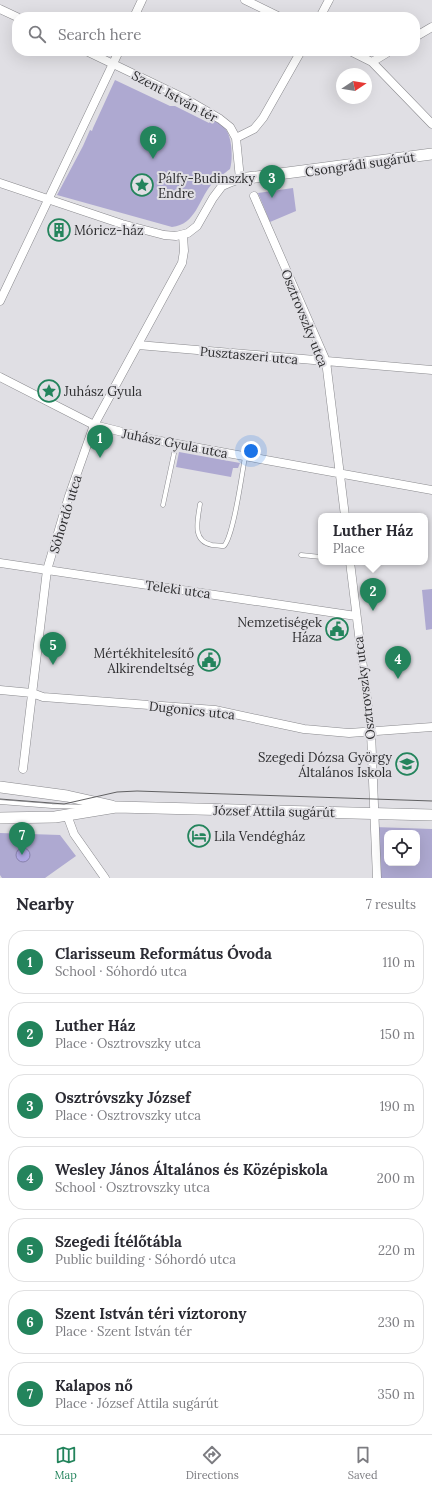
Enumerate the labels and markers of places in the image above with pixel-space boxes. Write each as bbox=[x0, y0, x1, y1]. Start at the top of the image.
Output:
pin: 6 bbox=[140, 126, 166, 159]
pin: 3 bbox=[259, 165, 285, 198]
place label: Pálfy-Budinszky Endre bbox=[158, 170, 255, 202]
place icon: Pálfy-Budinszky Endre bbox=[129, 172, 155, 198]
building icon: Móricz-ház bbox=[46, 217, 72, 243]
place label: Móricz-ház bbox=[74, 222, 144, 239]
place icon: Juhász Gyula bbox=[36, 378, 62, 404]
place label: Juhász Gyula bbox=[63, 383, 142, 400]
pin: 1 bbox=[87, 425, 113, 458]
pin: 2 bbox=[360, 578, 386, 611]
place label: Nemzetiségek Háza bbox=[237, 614, 322, 646]
public building icon: Nemzetiségek Háza bbox=[324, 616, 350, 642]
pin: 5 bbox=[40, 632, 66, 665]
place label: Mértékhitelesítő Alkirendeltség bbox=[94, 645, 195, 677]
pin: 4 bbox=[385, 646, 411, 679]
public building icon: Mértékhitelesítő Alkirendeltség bbox=[196, 647, 222, 673]
place label: Szegedi Dózsa György Általános Iskola bbox=[258, 749, 392, 781]
school or university icon: Szegedi Dózsa György Általános Iskola bbox=[394, 751, 420, 777]
pin: 7 bbox=[9, 822, 35, 855]
hotel icon: Lila Vendégház bbox=[186, 823, 212, 849]
place label: Lila Vendégház bbox=[214, 828, 306, 845]

